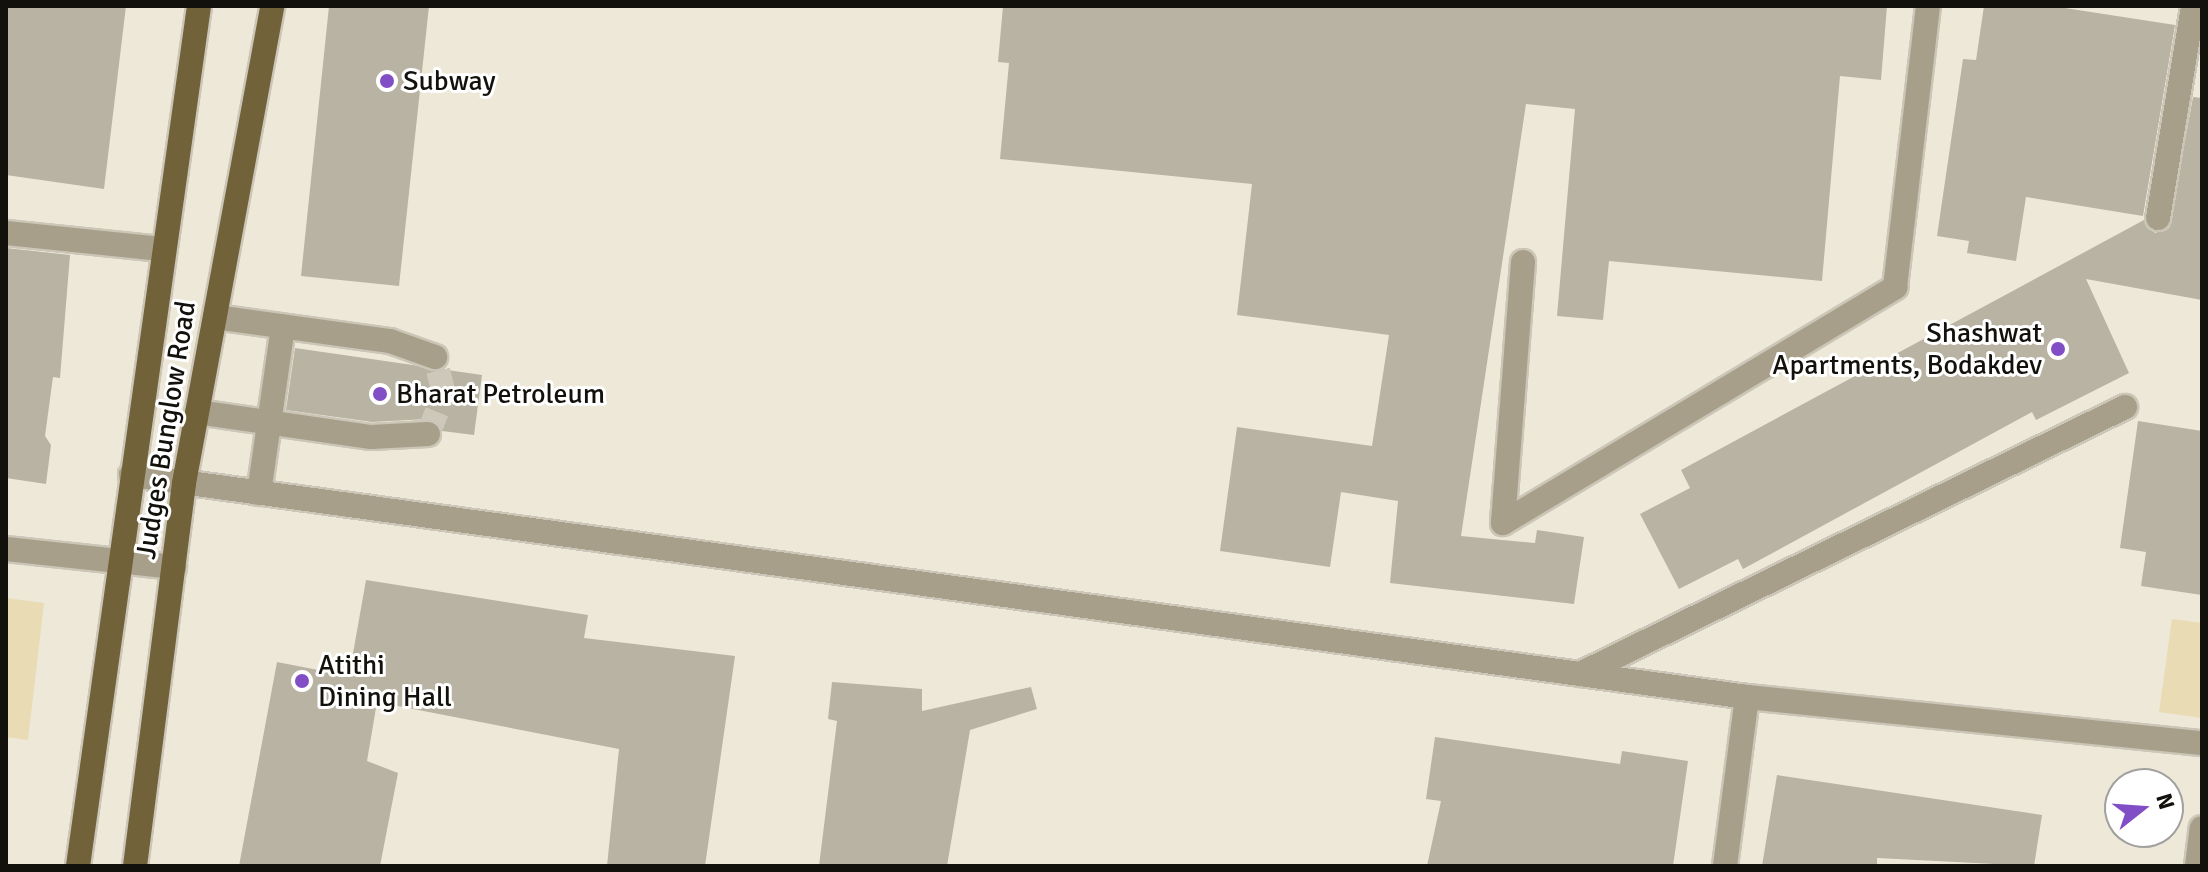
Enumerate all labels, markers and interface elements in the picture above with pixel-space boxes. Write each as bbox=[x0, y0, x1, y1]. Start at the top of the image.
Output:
place label: Subway bbox=[403, 64, 496, 98]
marker: Subway bbox=[378, 72, 396, 90]
street label: Judges Bunglow Road bbox=[129, 299, 203, 561]
place label: Shashwat Apartments, Bodakdev bbox=[1772, 316, 2042, 382]
marker: Shashwat Apartments, Bodakdev bbox=[2049, 340, 2067, 358]
place label: Bharat Petroleum bbox=[396, 377, 605, 411]
marker: Bharat Petroleum bbox=[371, 385, 389, 403]
place label: Atithi Dining Hall bbox=[318, 648, 452, 714]
marker: Atithi Dining Hall bbox=[293, 672, 311, 690]
north arrow bbox=[2104, 768, 2184, 848]
text: N bbox=[2150, 790, 2181, 813]

